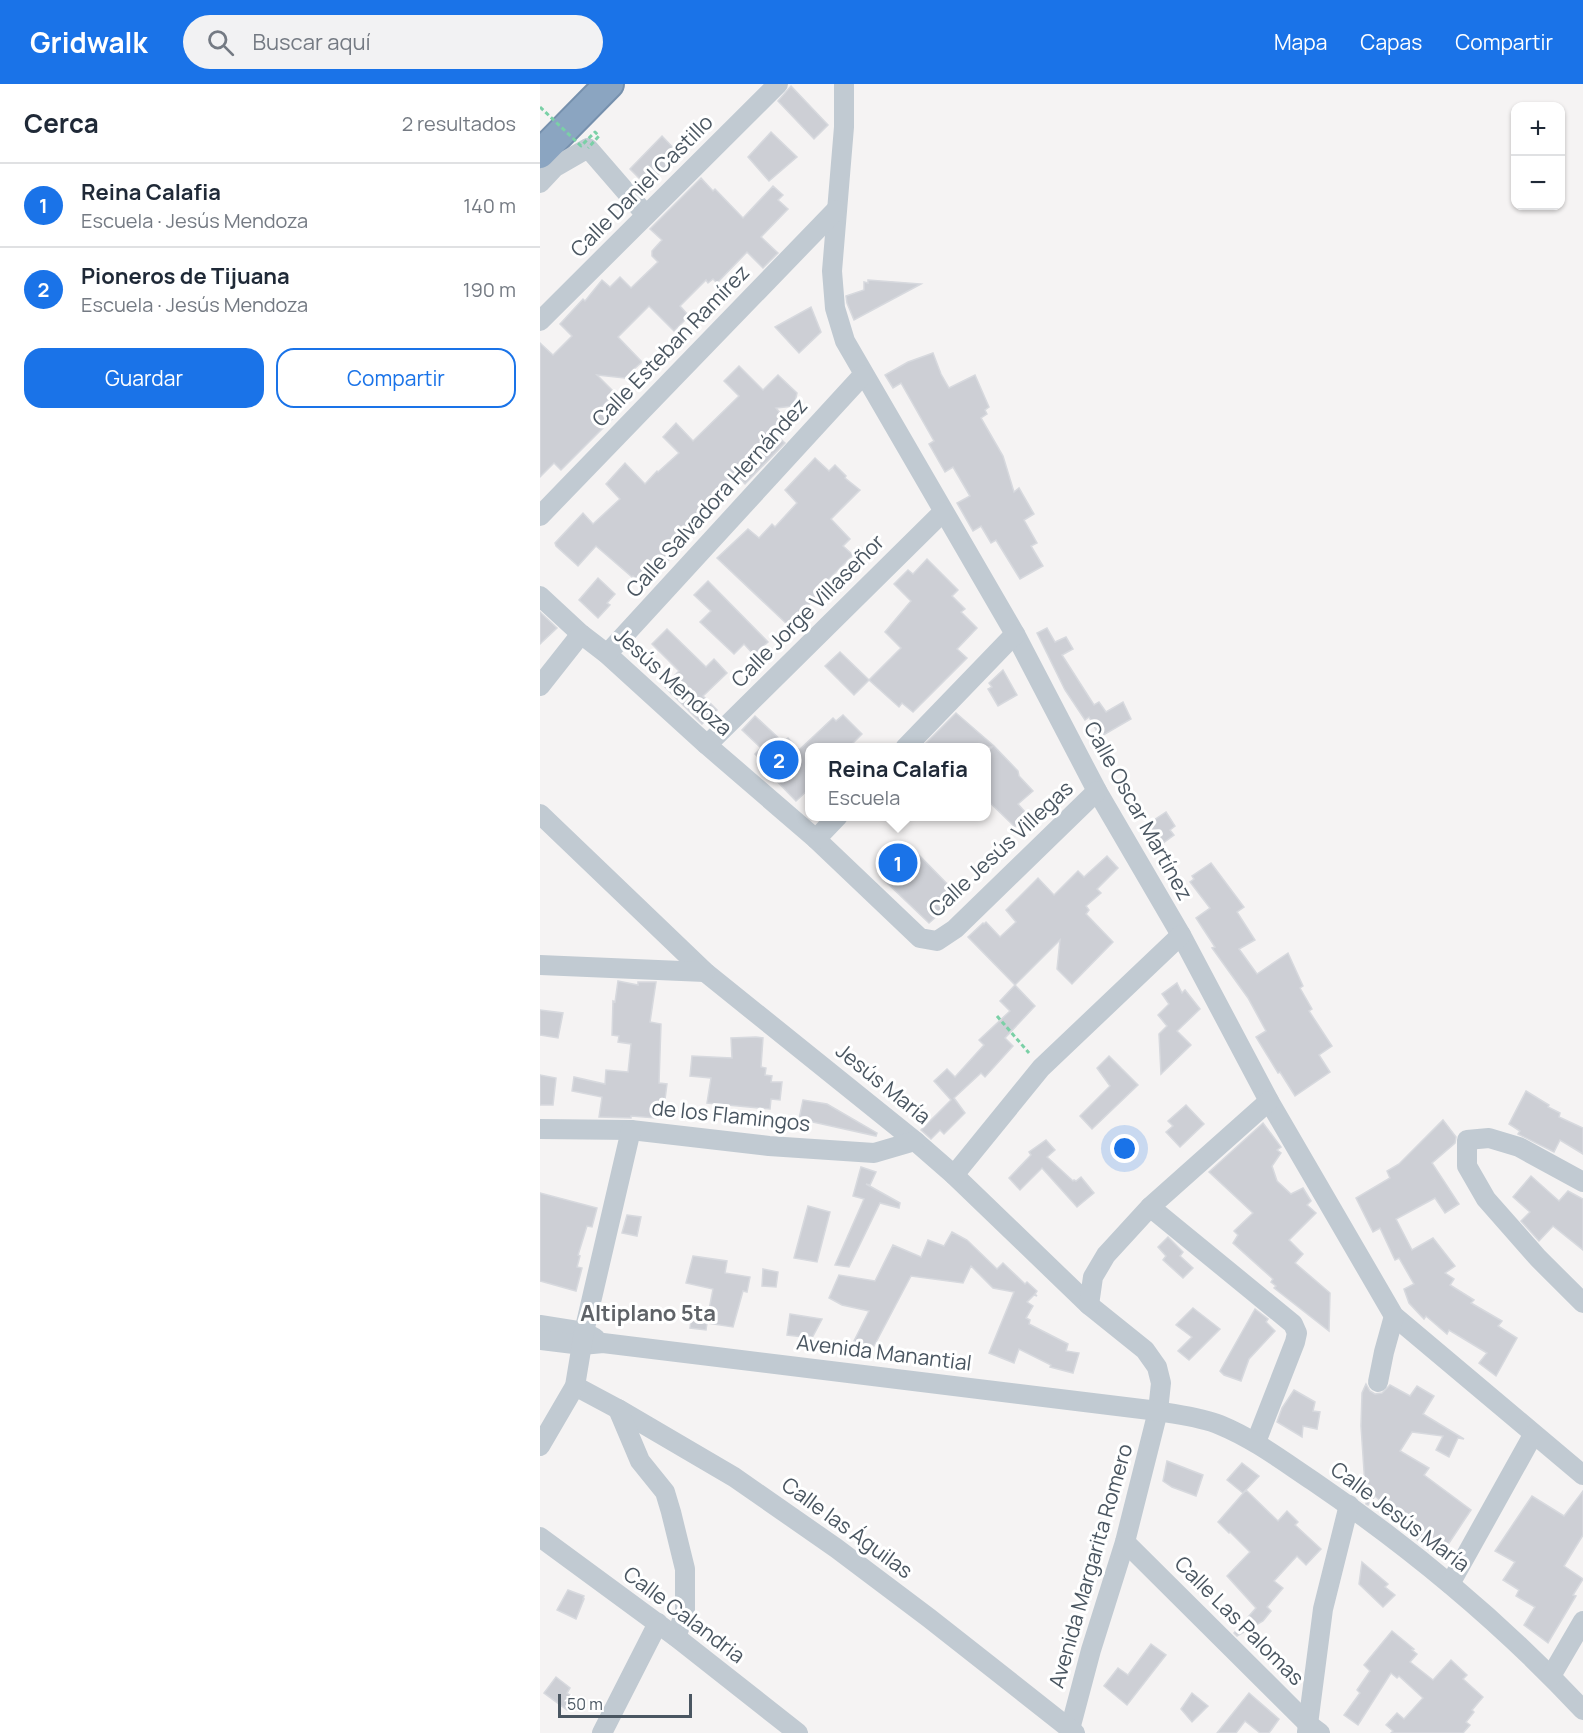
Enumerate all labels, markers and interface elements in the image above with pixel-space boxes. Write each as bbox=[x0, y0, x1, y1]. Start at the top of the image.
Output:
search box bbox=[183, 15, 603, 69]
text: Gridwalk bbox=[30, 23, 147, 61]
icon: search bbox=[204, 26, 237, 59]
text: Buscar aquí bbox=[252, 27, 371, 57]
text: Mapa bbox=[1274, 28, 1327, 56]
text: Capas bbox=[1360, 28, 1422, 56]
text: Compartir bbox=[1455, 28, 1553, 56]
map controls bbox=[1511, 102, 1565, 210]
button: + bbox=[1511, 102, 1565, 156]
text: Cerca bbox=[24, 105, 99, 141]
street label: Calle Daniel Castillo bbox=[564, 108, 719, 263]
text: 2 resultados bbox=[402, 110, 516, 137]
button: − bbox=[1511, 156, 1565, 210]
text: Reina Calafia bbox=[81, 177, 221, 207]
text: 1 bbox=[39, 192, 48, 219]
text: 140 m bbox=[463, 192, 516, 219]
text: Escuela · Jesús Mendoza bbox=[81, 207, 308, 234]
street label: Calle Esteban Ramírez bbox=[585, 258, 755, 433]
text: Pioneros de Tijuana bbox=[81, 261, 290, 291]
text: 2 bbox=[38, 276, 49, 303]
text: 190 m bbox=[463, 276, 516, 303]
text: Escuela · Jesús Mendoza bbox=[81, 291, 308, 318]
button: Guardar bbox=[24, 348, 264, 408]
button: Compartir bbox=[276, 348, 516, 408]
street label: Calle Salvadora Hernández bbox=[619, 392, 813, 603]
street label: Calle Jorge Villaseñor bbox=[725, 527, 890, 693]
street label: Jesús Mendoza bbox=[609, 621, 739, 742]
street label: Calle Oscar Martínez bbox=[1078, 716, 1200, 905]
pin: 2 bbox=[760, 738, 798, 782]
popup bbox=[805, 743, 991, 821]
text: Reina Calafia bbox=[828, 754, 968, 784]
street label: Calle Jesús Villegas bbox=[922, 774, 1079, 923]
text: Escuela bbox=[828, 784, 900, 811]
pin: 1 bbox=[878, 840, 918, 886]
street label: Jesús María bbox=[830, 1036, 937, 1130]
street label: de los Flamingos bbox=[650, 1093, 812, 1137]
your location bbox=[1110, 1134, 1139, 1163]
district label: Altiplano 5ta bbox=[580, 1298, 716, 1328]
street label: Avenida Manantial bbox=[795, 1327, 973, 1377]
street label: Avenida Margarita Romero bbox=[1042, 1440, 1138, 1691]
street label: Calle Jesús María bbox=[1325, 1455, 1476, 1578]
street label: Calle las Águilas bbox=[776, 1470, 919, 1584]
street label: Calle Las Palomas bbox=[1169, 1549, 1311, 1691]
street label: Calle Calandria bbox=[618, 1559, 751, 1669]
scale bar bbox=[558, 1691, 692, 1718]
text: 50 m bbox=[567, 1693, 603, 1715]

